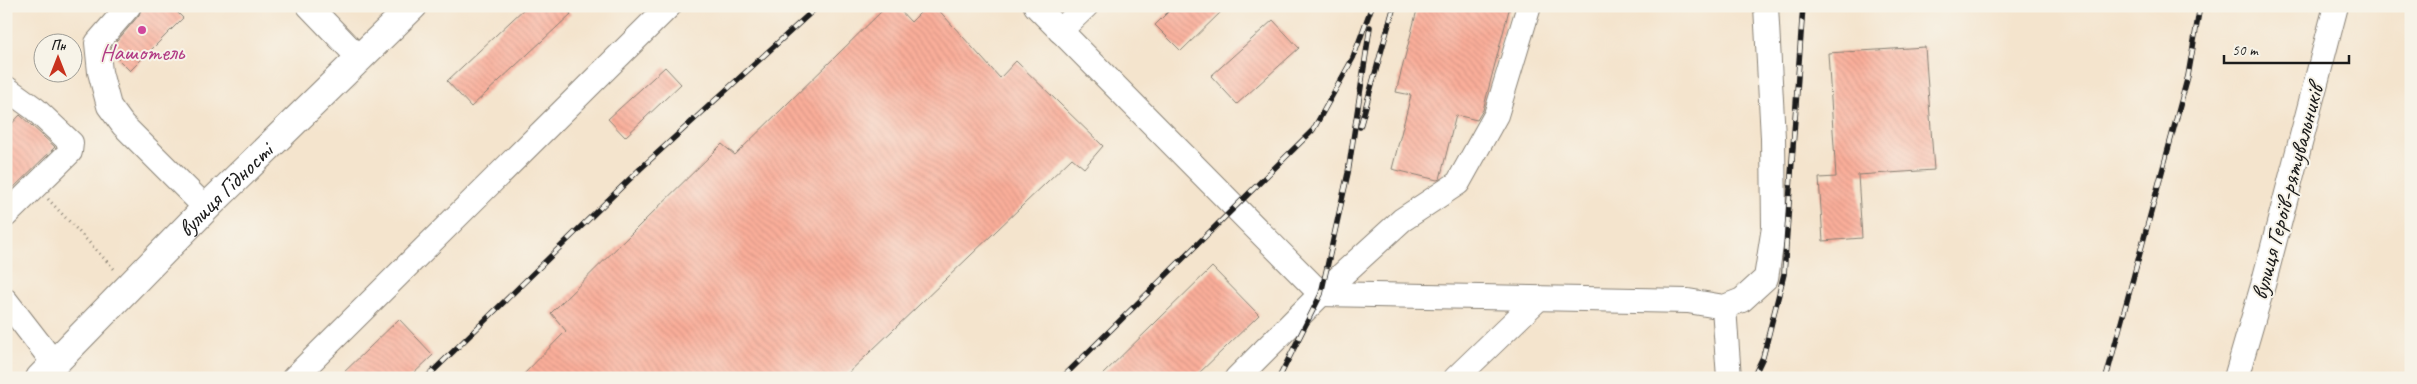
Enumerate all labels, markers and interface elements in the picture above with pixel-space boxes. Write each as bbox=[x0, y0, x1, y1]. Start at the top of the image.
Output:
marker: Нашотель bbox=[136, 24, 148, 36]
north arrow bbox=[32, 32, 82, 82]
scale bar bbox=[2224, 32, 2350, 64]
text: Пн bbox=[51, 37, 66, 54]
place label: Нашотель bbox=[100, 37, 186, 67]
text: 50 m bbox=[2232, 41, 2259, 60]
street label: вулиця Героїв-рятувальників bbox=[2244, 76, 2332, 303]
street label: вулиця Гідності bbox=[171, 134, 281, 243]

